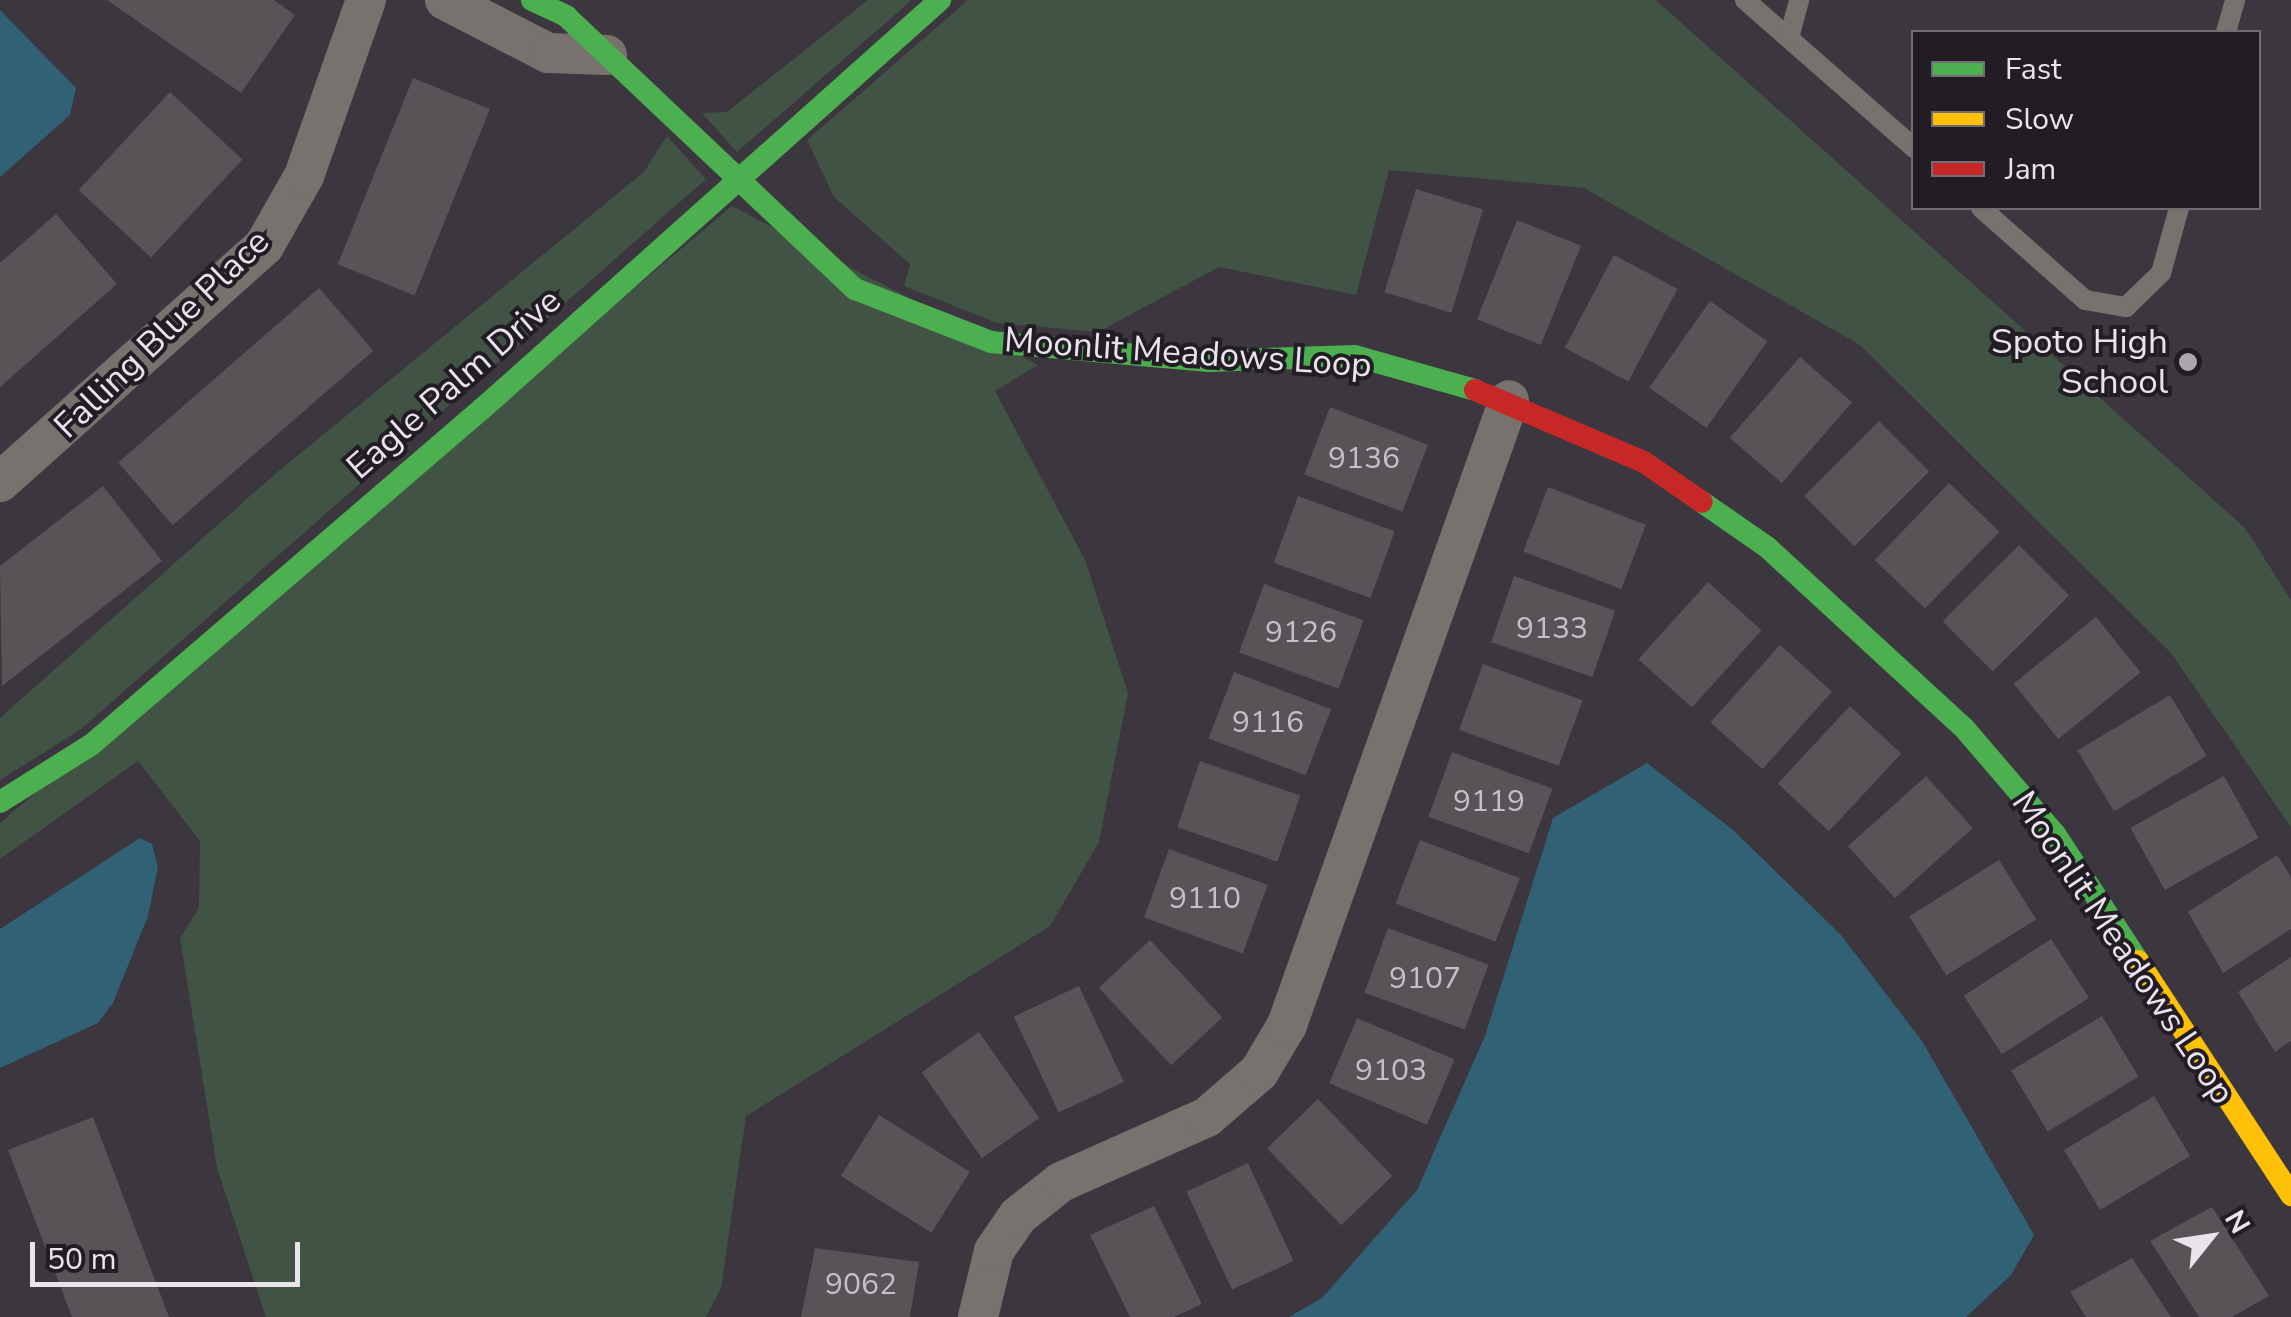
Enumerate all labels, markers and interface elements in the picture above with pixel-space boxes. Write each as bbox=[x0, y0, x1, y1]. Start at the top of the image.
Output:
legend bbox=[1911, 30, 2261, 210]
text: Fast bbox=[2005, 49, 2062, 90]
text: Slow bbox=[2005, 99, 2074, 140]
text: Jam bbox=[2005, 149, 2056, 190]
street label: Falling Blue Place bbox=[46, 221, 278, 447]
street label: Eagle Palm Drive bbox=[339, 280, 569, 488]
street label: Moonlit Meadows Loop bbox=[1003, 319, 1373, 387]
place label: Spoto High School bbox=[1991, 321, 2168, 403]
marker: Spoto High School bbox=[2177, 351, 2199, 373]
house number: 9136 bbox=[1328, 441, 1400, 477]
house number: 9133 bbox=[1516, 611, 1588, 647]
house number: 9126 bbox=[1265, 615, 1337, 651]
house number: 9116 bbox=[1232, 705, 1304, 741]
house number: 9119 bbox=[1453, 784, 1525, 820]
street label: Moonlit Meadows Loop bbox=[2003, 784, 2243, 1112]
house number: 9110 bbox=[1169, 881, 1241, 917]
house number: 9107 bbox=[1389, 961, 1461, 997]
house number: 9103 bbox=[1355, 1053, 1427, 1089]
north arrow bbox=[2161, 1187, 2261, 1287]
text: N bbox=[2215, 1203, 2259, 1241]
scale bar bbox=[35, 1222, 305, 1284]
text: 50 m bbox=[47, 1239, 116, 1280]
house number: 9062 bbox=[825, 1267, 897, 1303]

